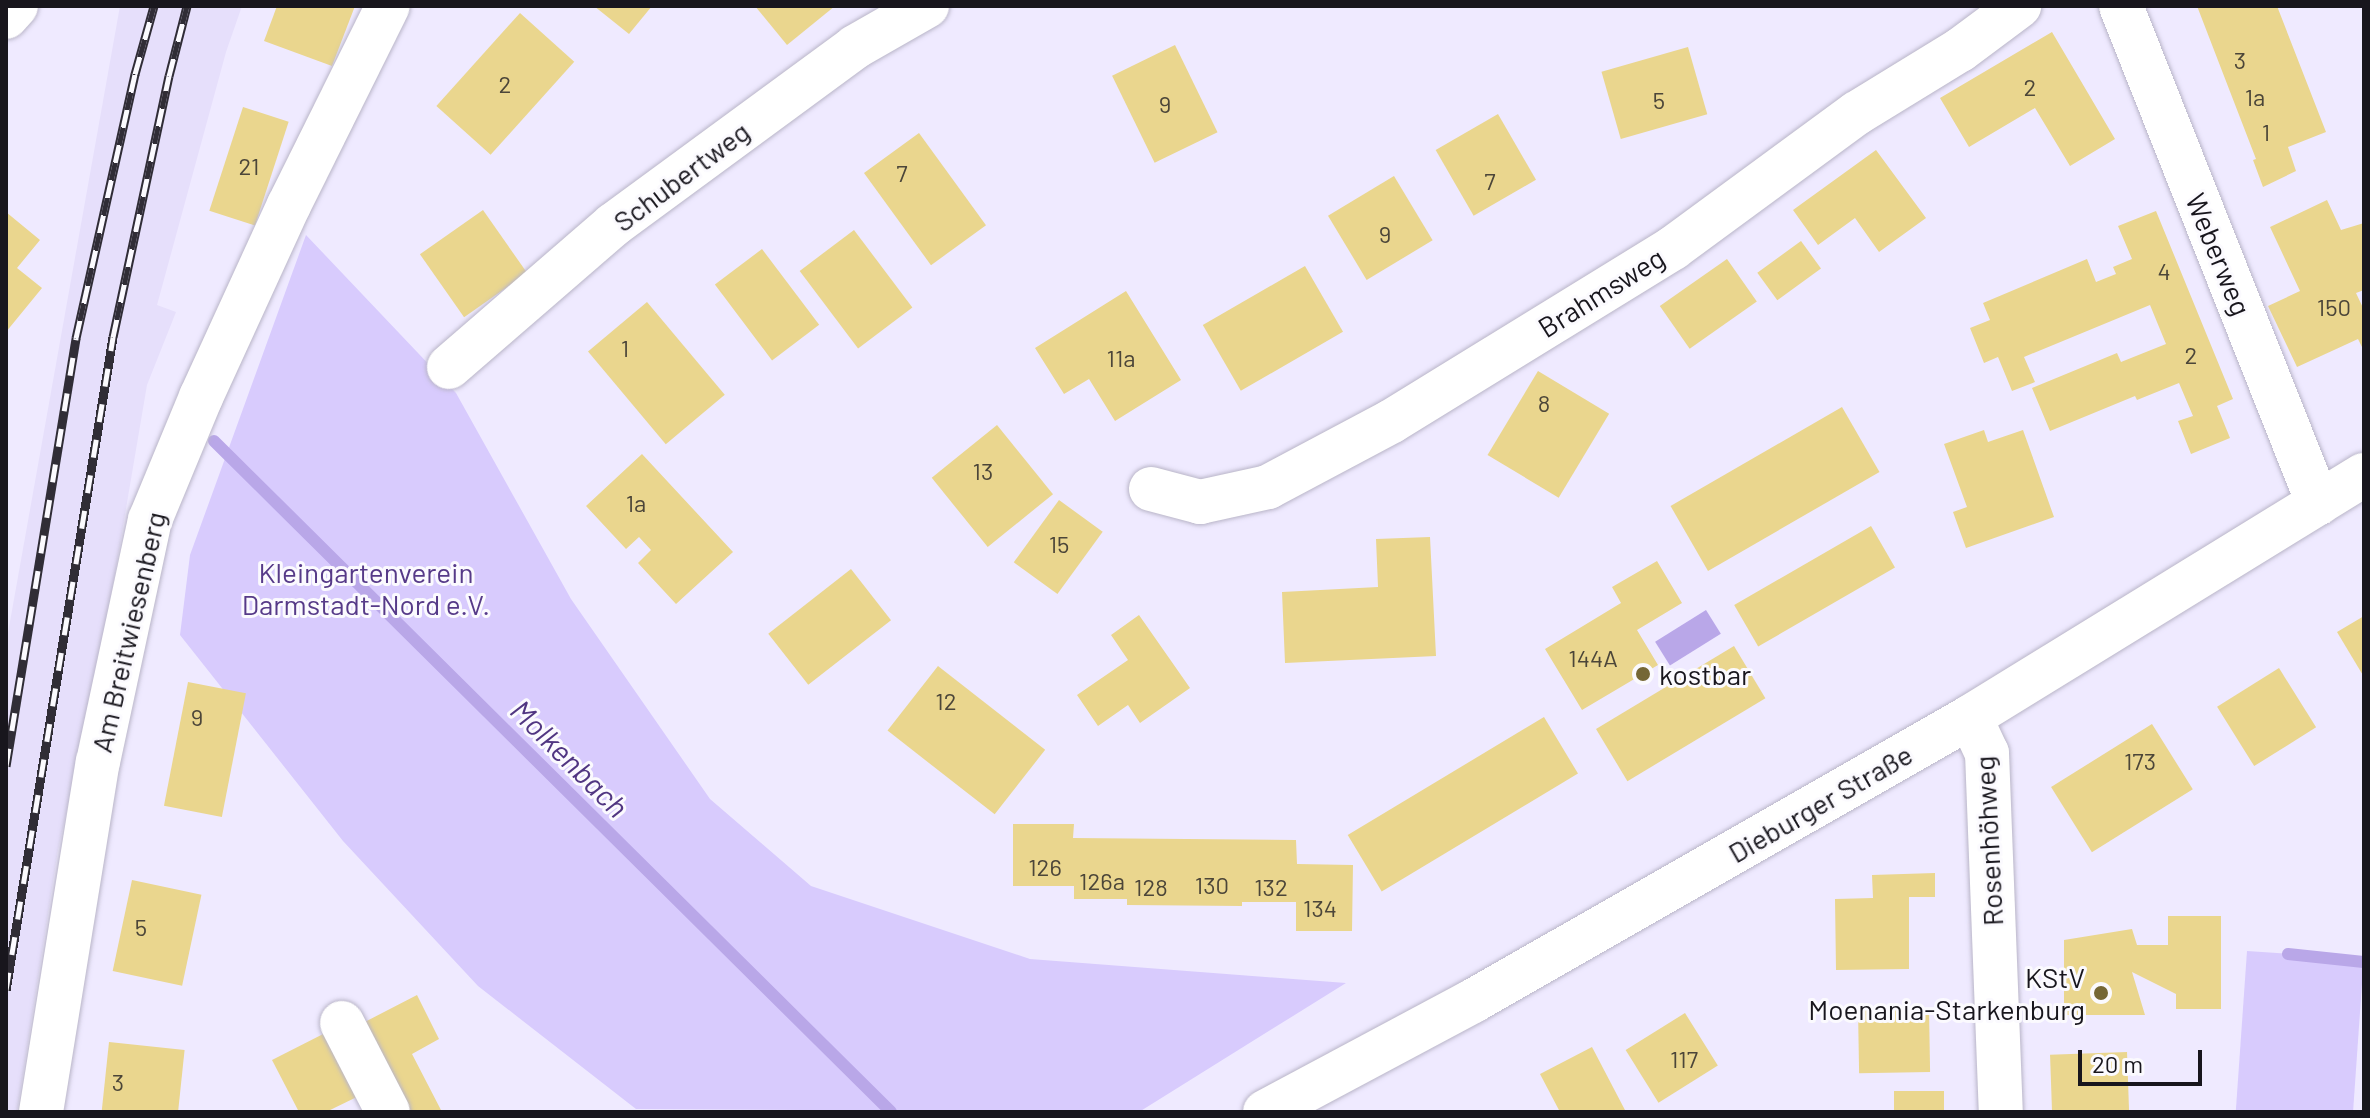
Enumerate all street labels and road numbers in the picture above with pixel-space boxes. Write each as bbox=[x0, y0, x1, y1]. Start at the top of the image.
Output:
street label: Schubertweg bbox=[606, 114, 756, 238]
street label: Weberweg bbox=[2179, 188, 2259, 320]
street label: Brahmsweg bbox=[1532, 240, 1670, 344]
street label: Am Breitwiesenberg bbox=[84, 508, 172, 756]
street label: Dieburger Straße bbox=[1722, 737, 1918, 869]
street label: Rosenhöhweg bbox=[1967, 755, 2009, 927]

